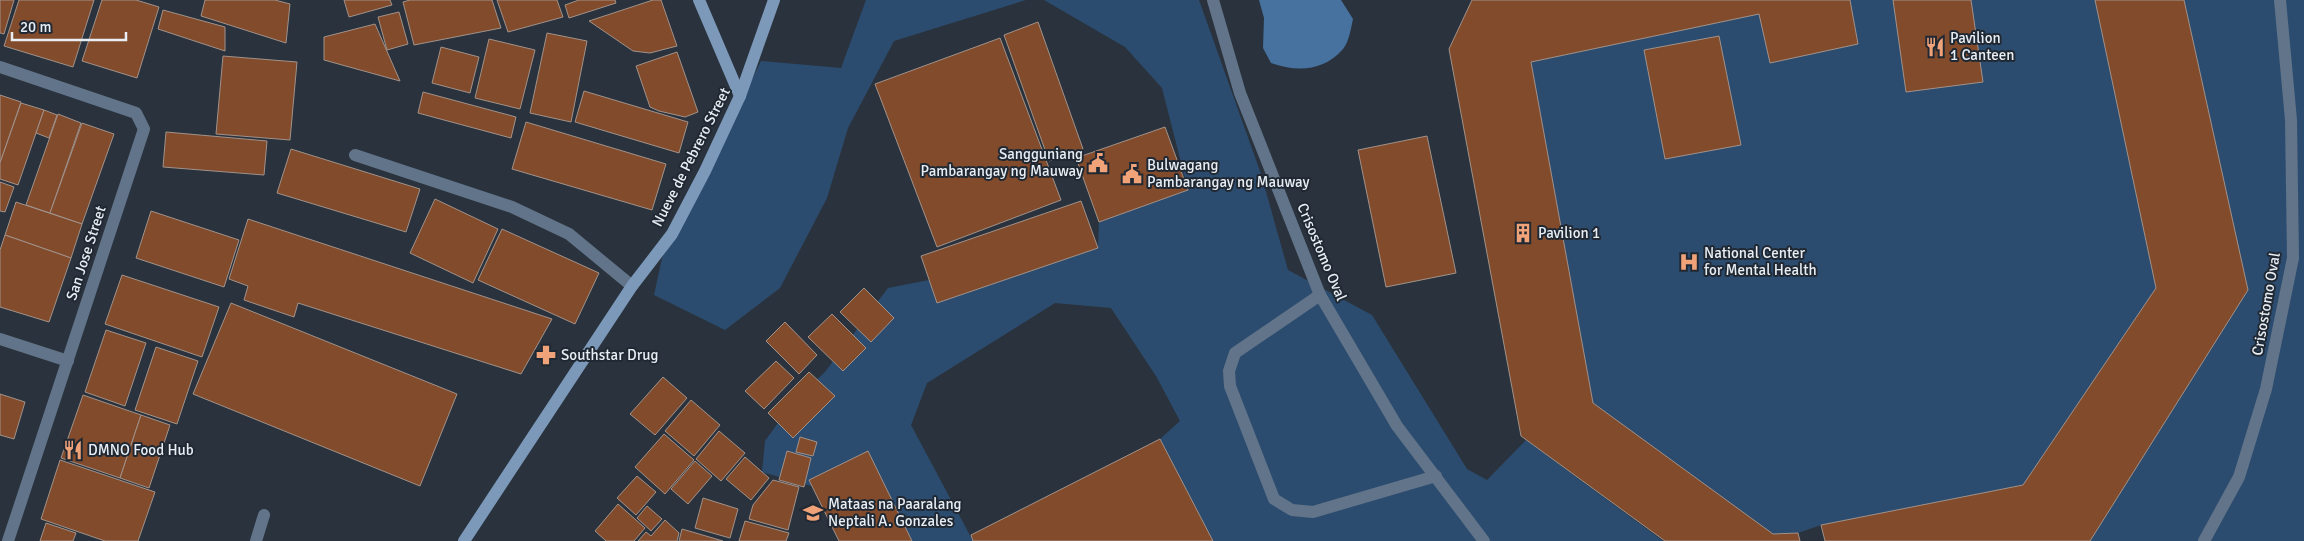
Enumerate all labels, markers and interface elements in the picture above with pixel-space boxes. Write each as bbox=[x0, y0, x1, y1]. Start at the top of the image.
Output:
scale bar bbox=[12, 10, 126, 42]
text: 20 m bbox=[20, 18, 51, 36]
place label: Pavilion 1 Canteen bbox=[1950, 29, 2014, 64]
restaurant icon: Pavilion 1 Canteen bbox=[1924, 36, 1946, 58]
street label: Nueve de Pebrero Street bbox=[648, 85, 734, 229]
place label: Sangguniang Pambarangay ng Mauway bbox=[920, 145, 1083, 180]
public building icon: Sangguniang Pambarangay ng Mauway bbox=[1087, 152, 1109, 174]
place label: Bulwagang Pambarangay ng Mauway bbox=[1147, 156, 1310, 191]
public building icon: Bulwagang Pambarangay ng Mauway bbox=[1121, 163, 1143, 185]
street label: Crisostomo Oval bbox=[1293, 200, 1351, 304]
street label: San Jose Street bbox=[62, 203, 110, 303]
building icon: Pavilion 1 bbox=[1512, 222, 1534, 244]
place label: Pavilion 1 bbox=[1538, 224, 1600, 242]
place label: National Center for Mental Health bbox=[1704, 244, 1817, 279]
hospital icon: National Center for Mental Health bbox=[1678, 251, 1700, 273]
street label: Crisostomo Oval bbox=[2248, 251, 2284, 357]
pharmacy icon: Southstar Drug bbox=[535, 344, 557, 366]
place label: Southstar Drug bbox=[561, 346, 658, 364]
restaurant icon: DMNO Food Hub bbox=[62, 439, 84, 461]
place label: DMNO Food Hub bbox=[88, 441, 194, 459]
place label: Mataas na Paaralang Neptali A. Gonzales bbox=[828, 495, 962, 530]
school or university icon: Mataas na Paaralang Neptali A. Gonzales bbox=[802, 502, 824, 524]

